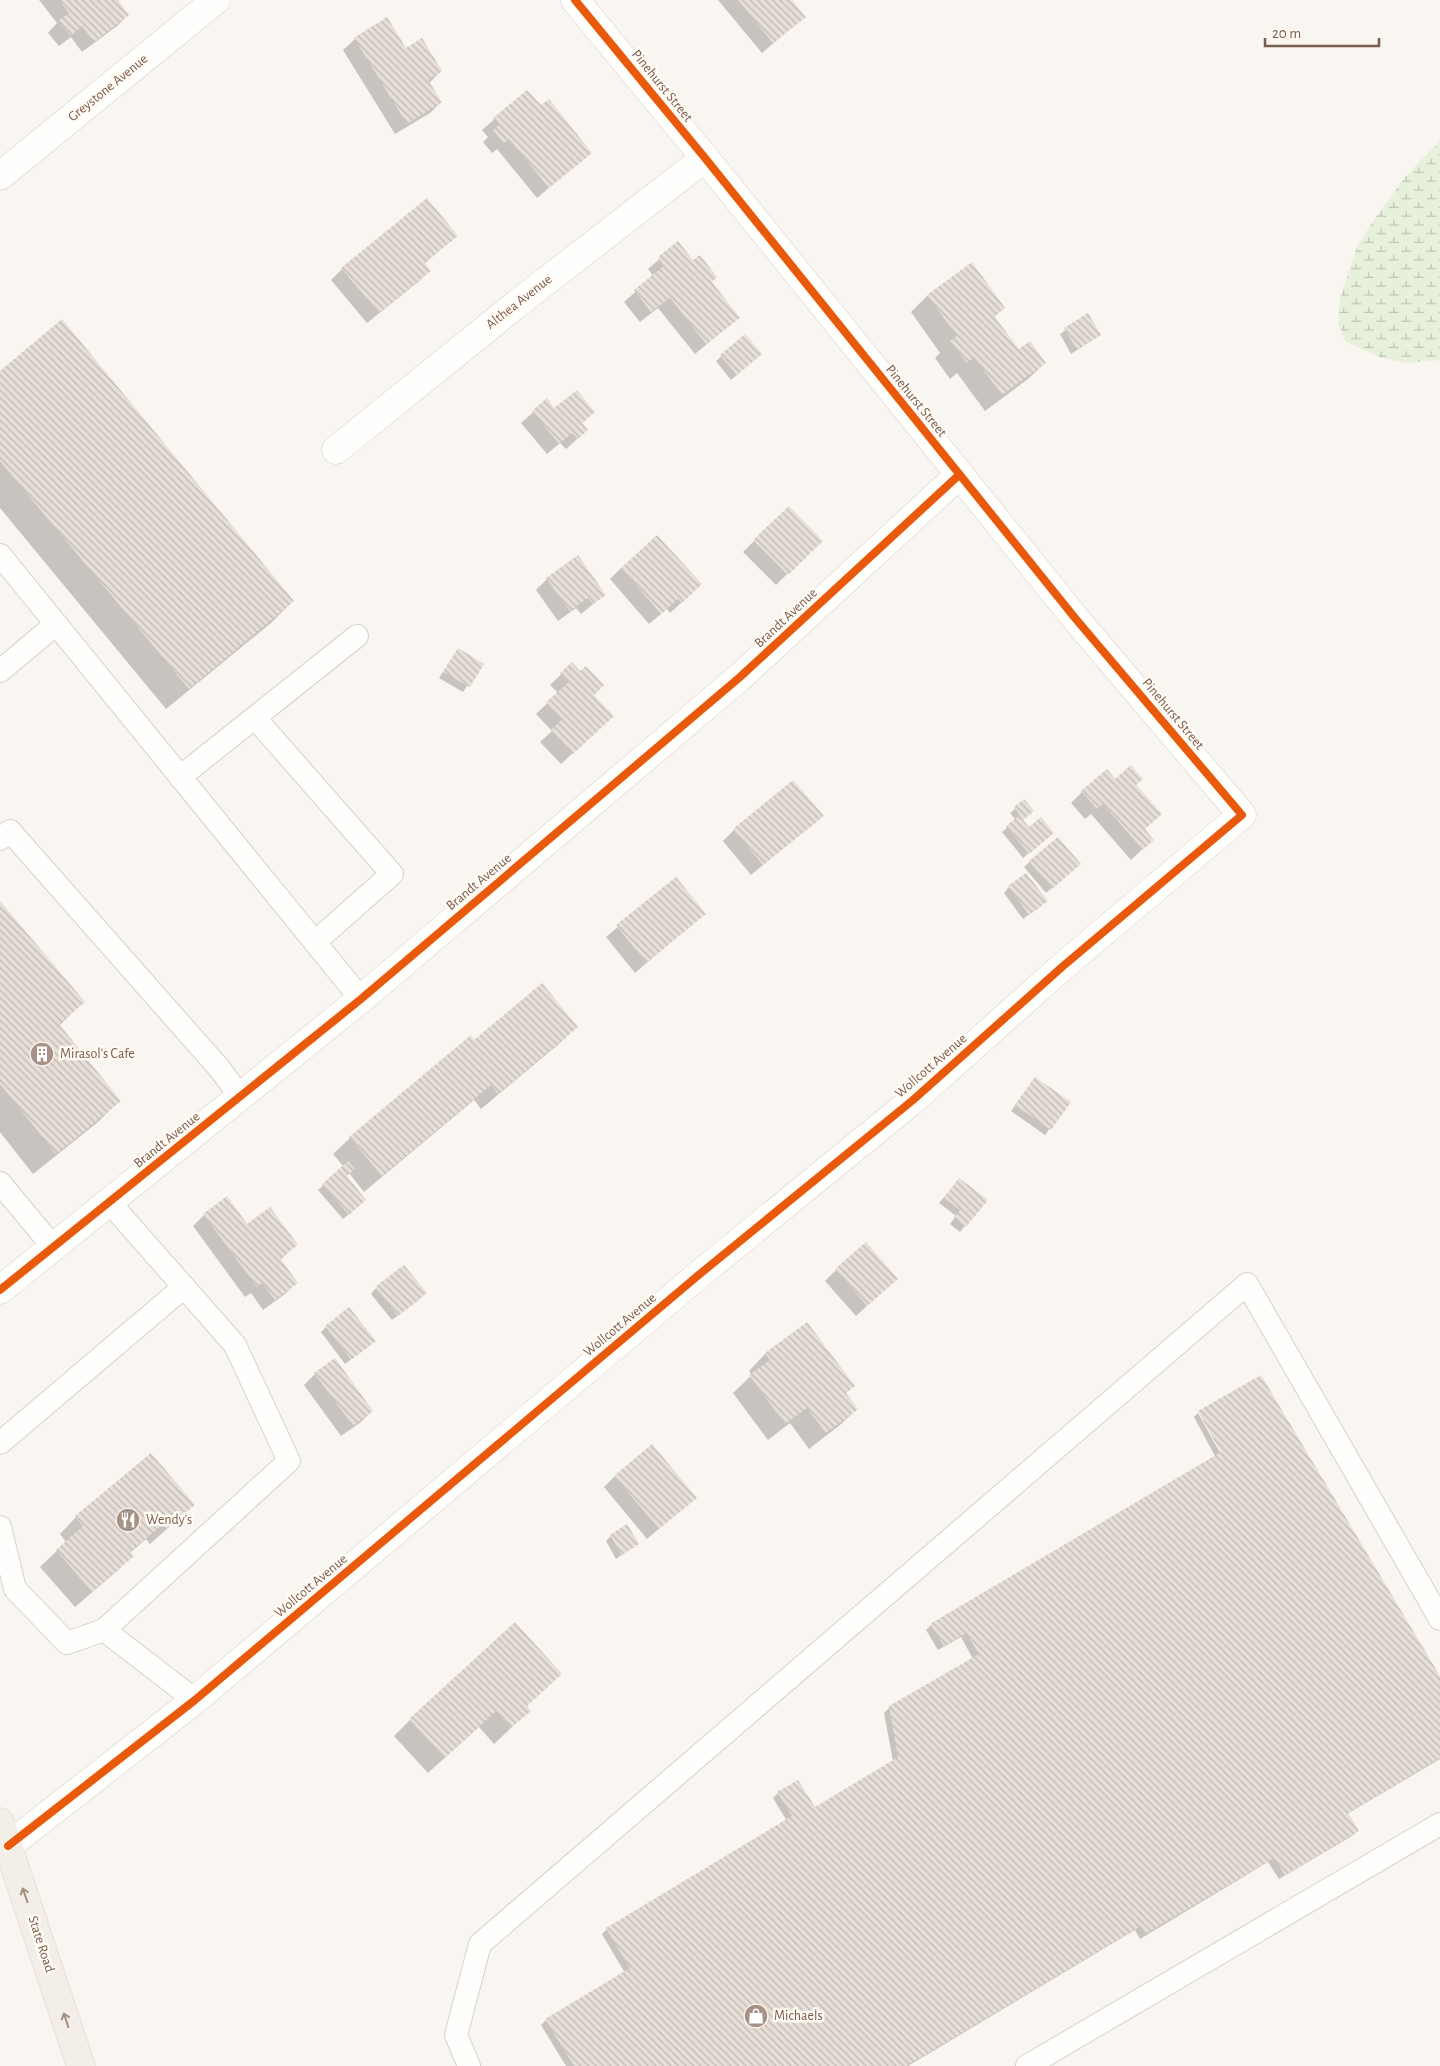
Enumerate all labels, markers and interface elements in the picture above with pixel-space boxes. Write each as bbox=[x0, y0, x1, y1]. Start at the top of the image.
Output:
scale bar bbox=[1265, 15, 1379, 47]
text: 20 m bbox=[1272, 26, 1301, 41]
street label: Pinehurst Street bbox=[629, 47, 695, 125]
street label: Greystone Avenue bbox=[65, 52, 151, 124]
street label: Althea Avenue bbox=[483, 272, 555, 332]
street label: Pinehurst Street bbox=[883, 362, 949, 440]
street label: Brandt Avenue bbox=[752, 586, 820, 650]
street label: Pinehurst Street bbox=[1139, 676, 1207, 753]
street label: Brandt Avenue bbox=[444, 851, 514, 913]
street label: Wollcott Avenue bbox=[892, 1031, 970, 1101]
building icon: Mirasol's Cafe bbox=[29, 1041, 55, 1067]
place label: Mirasol's Cafe bbox=[60, 1047, 135, 1061]
street label: Brandt Avenue bbox=[131, 1109, 203, 1171]
street label: Wollcott Avenue bbox=[581, 1291, 659, 1359]
restaurant icon: Wendy's bbox=[115, 1507, 141, 1533]
place label: Wendy's bbox=[146, 1513, 192, 1527]
street label: Wollcott Avenue bbox=[272, 1552, 350, 1620]
one-way arrow bbox=[19, 1888, 29, 1904]
street label: State Road bbox=[25, 1914, 57, 1974]
shop icon: Michaels bbox=[743, 2003, 769, 2029]
place label: Michaels bbox=[774, 2009, 823, 2023]
one-way arrow bbox=[61, 2012, 70, 2028]

